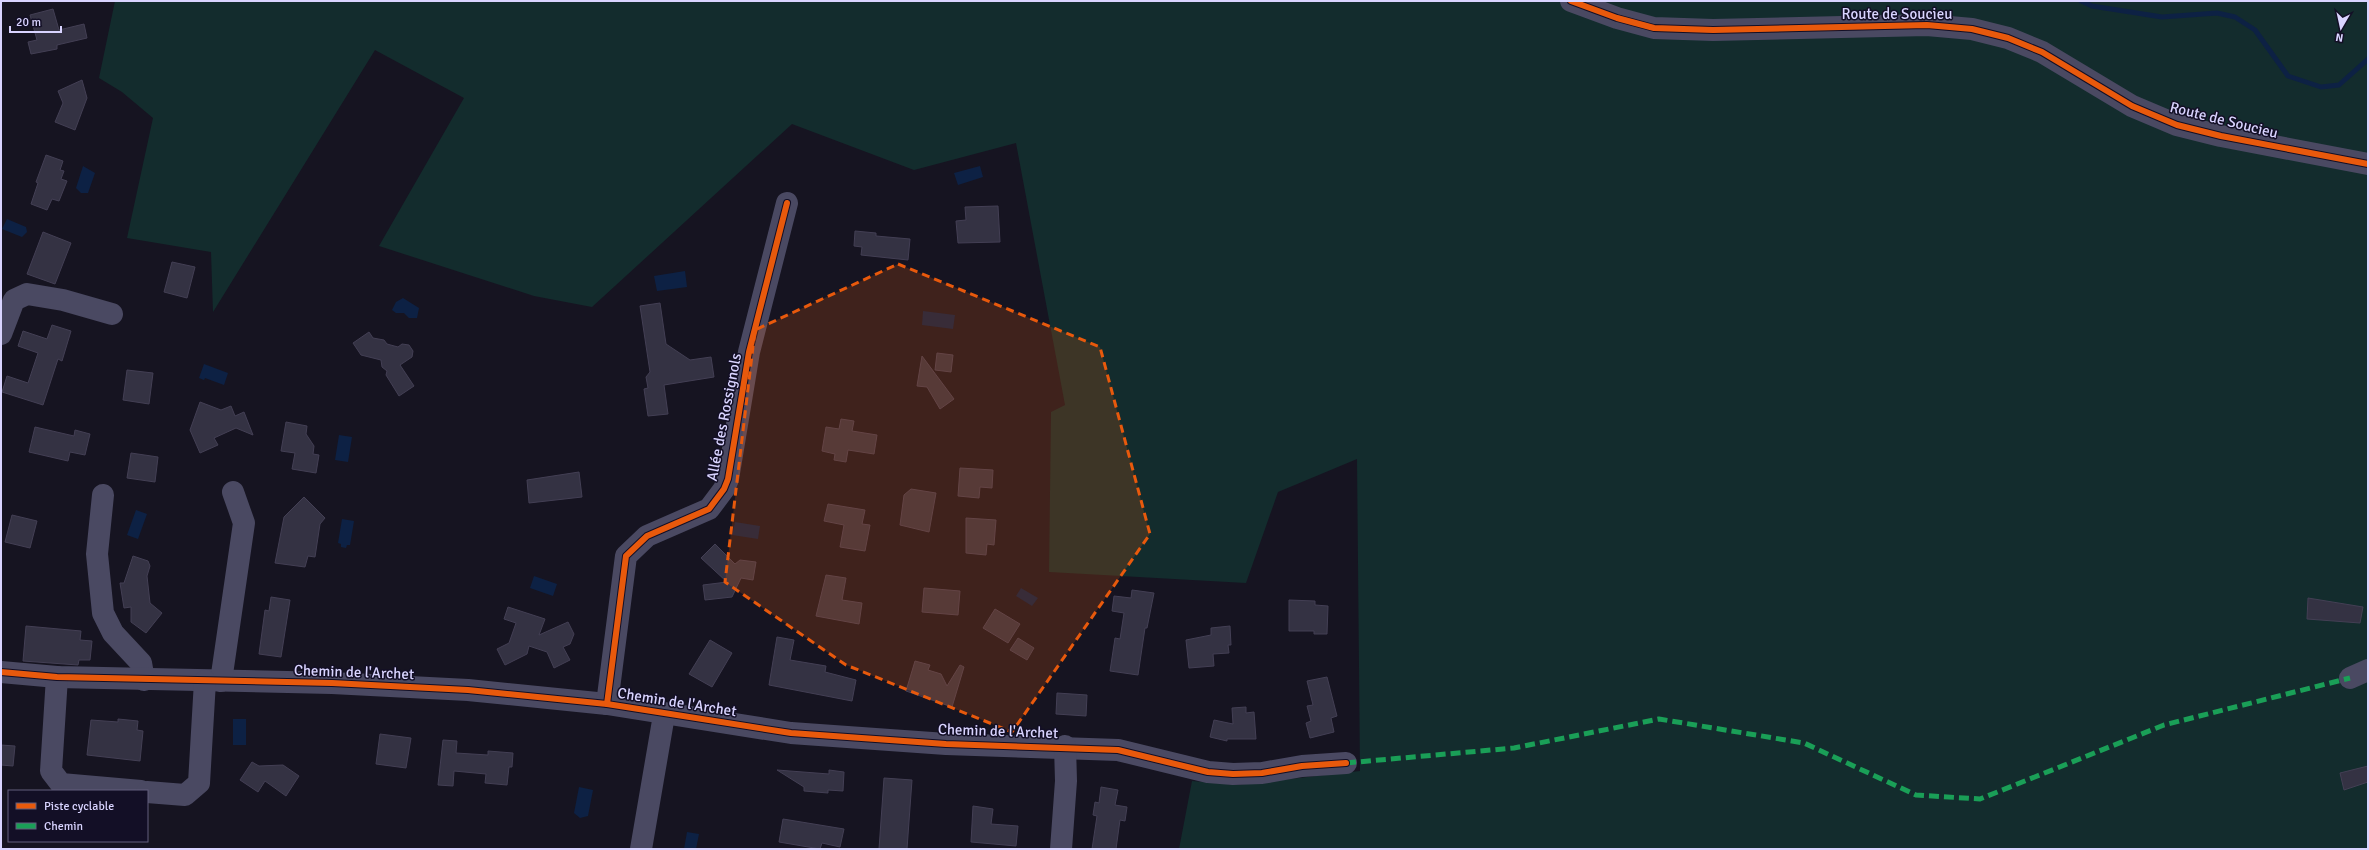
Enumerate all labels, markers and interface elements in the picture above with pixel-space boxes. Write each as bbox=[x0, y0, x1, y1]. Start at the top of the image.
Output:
street label: Route de Soucieu bbox=[1842, 5, 1952, 23]
scale bar bbox=[10, 8, 61, 34]
north arrow bbox=[2321, 8, 2361, 48]
text: 20 m bbox=[16, 15, 41, 30]
text: N bbox=[2335, 30, 2344, 44]
street label: Route de Soucieu bbox=[2168, 98, 2280, 142]
street label: Allée des Rossignols bbox=[703, 351, 745, 482]
street label: Chemin de l'Archet bbox=[294, 661, 414, 683]
street label: Chemin de l'Archet bbox=[616, 684, 738, 720]
street label: Chemin de l'Archet bbox=[938, 720, 1058, 742]
legend bbox=[8, 790, 148, 842]
text: Piste cyclable bbox=[44, 799, 114, 814]
text: Chemin bbox=[44, 819, 83, 834]

